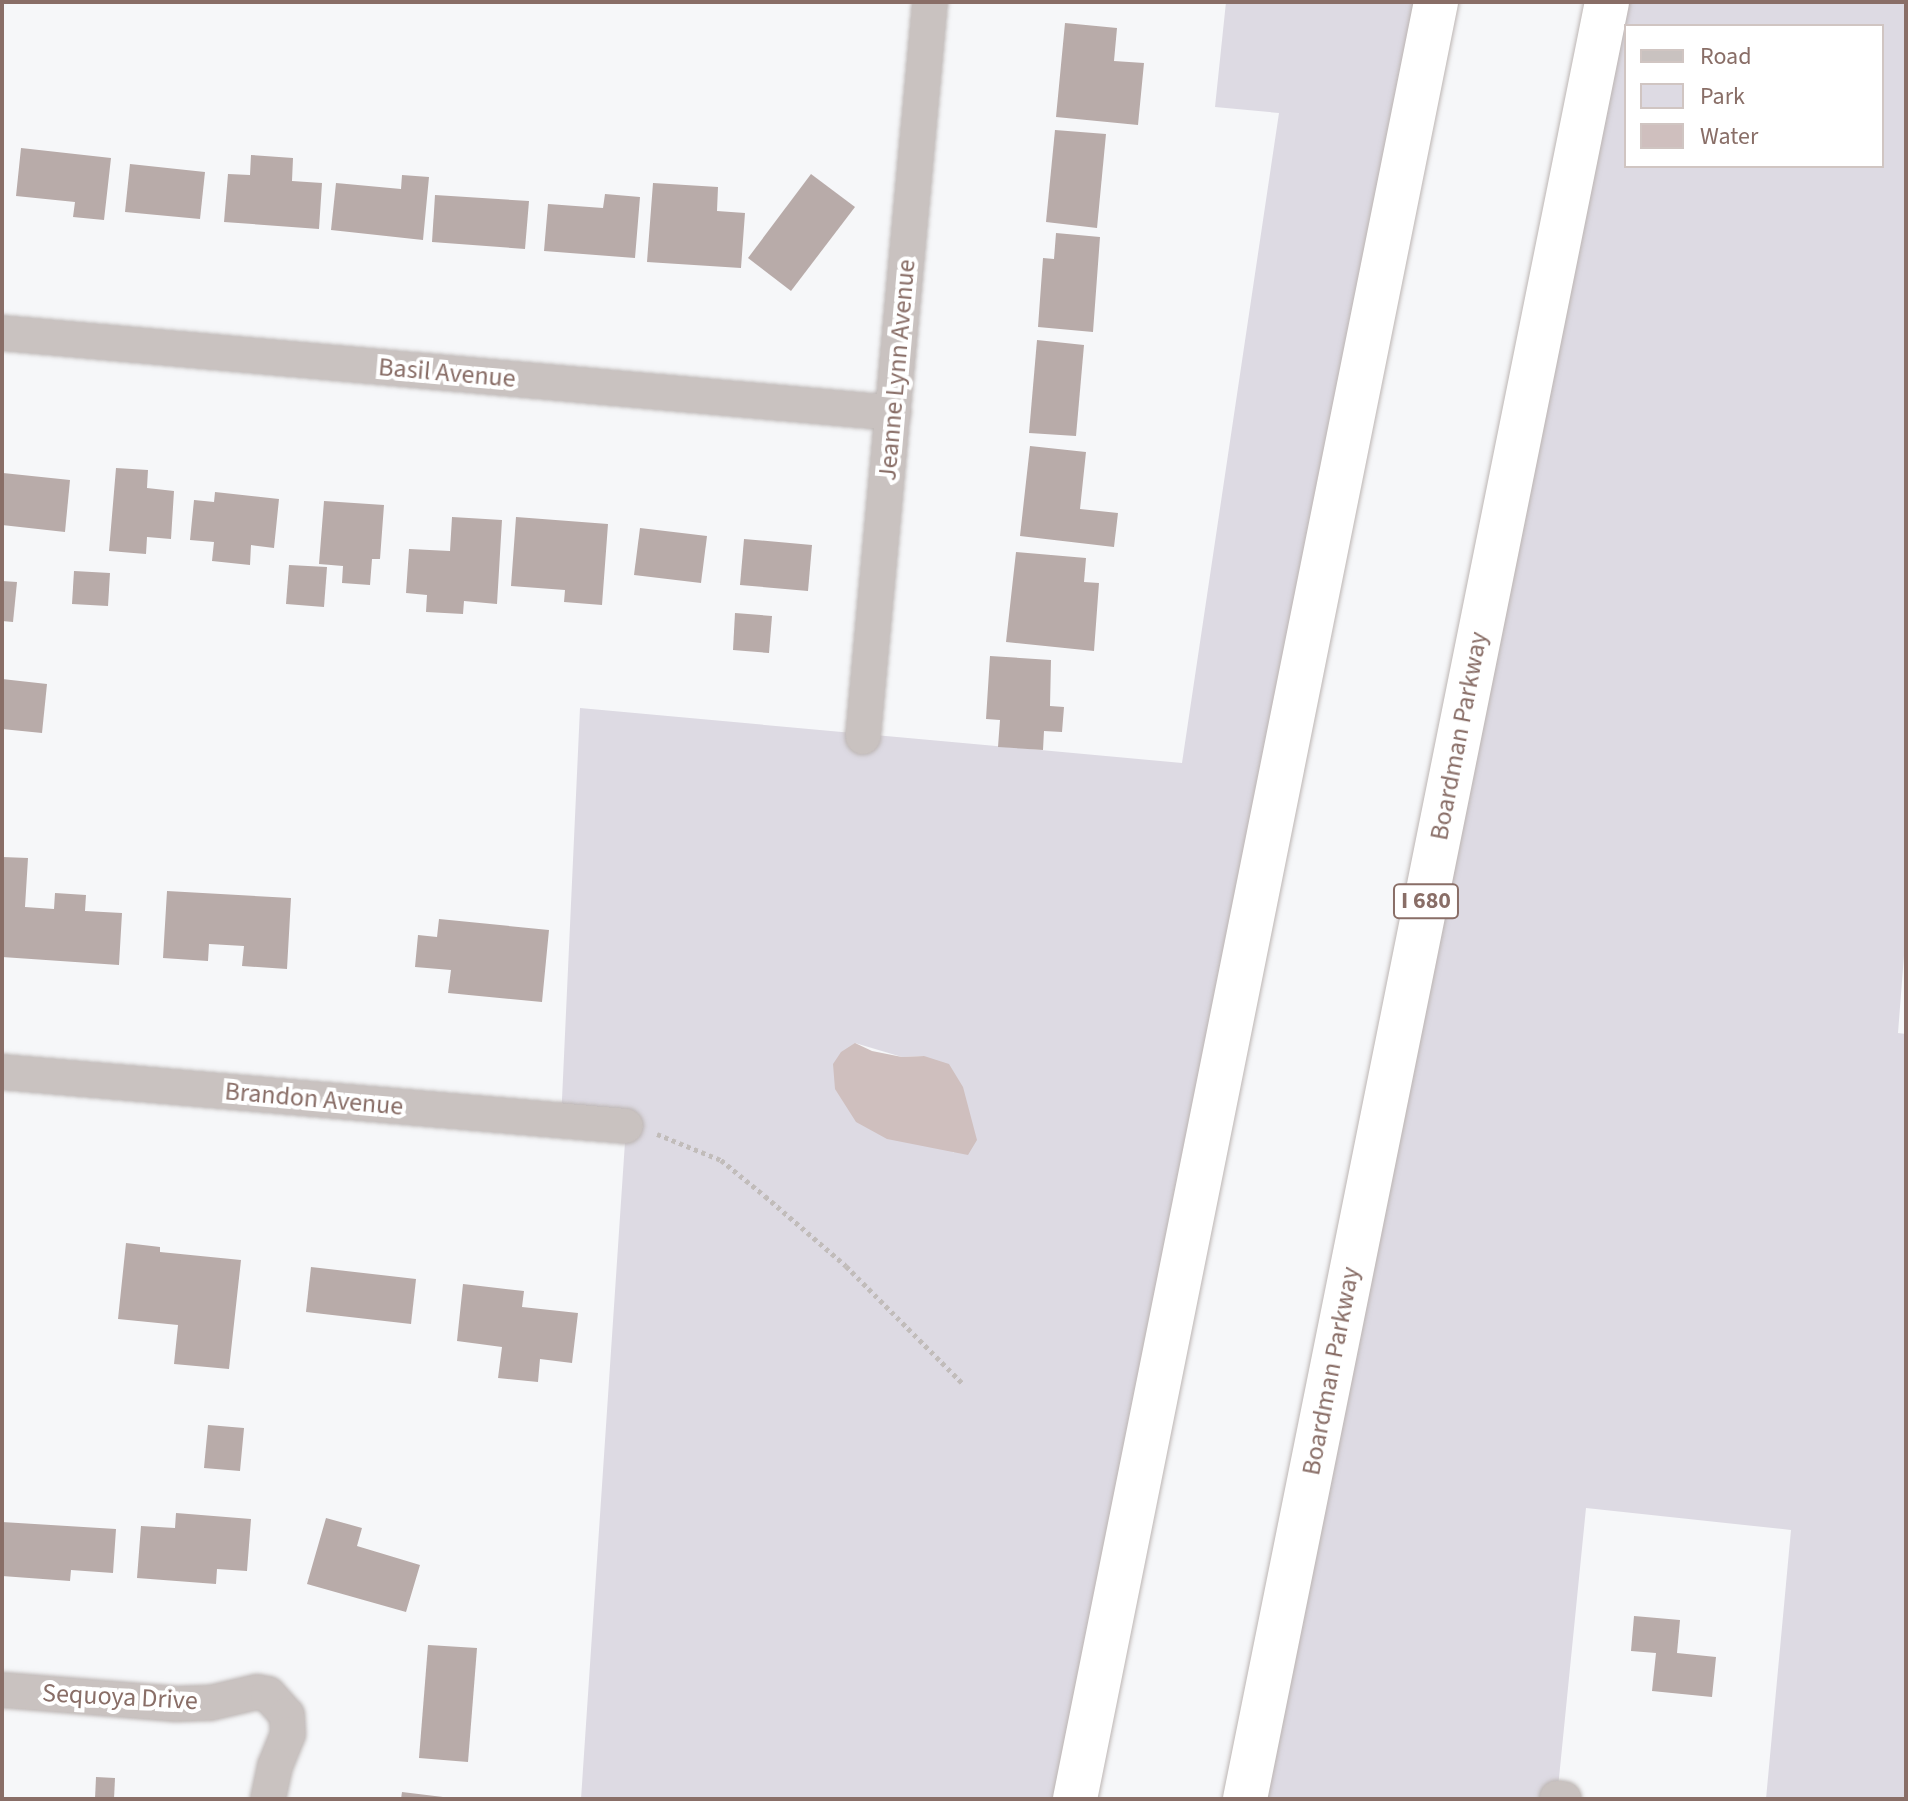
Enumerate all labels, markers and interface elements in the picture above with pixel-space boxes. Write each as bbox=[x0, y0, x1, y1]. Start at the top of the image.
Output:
legend bbox=[1624, 24, 1884, 168]
text: Road bbox=[1700, 39, 1752, 74]
text: Park bbox=[1700, 79, 1745, 114]
text: Water bbox=[1700, 119, 1758, 154]
street label: Jeanne Lynn Avenue bbox=[872, 258, 922, 482]
street label: Basil Avenue bbox=[377, 351, 517, 395]
street label: Boardman Parkway bbox=[1423, 629, 1495, 843]
road number: I 680 bbox=[1392, 881, 1460, 921]
street label: Brandon Avenue bbox=[223, 1076, 405, 1122]
street label: Boardman Parkway bbox=[1295, 1264, 1367, 1478]
street label: Sequoya Drive bbox=[41, 1677, 199, 1717]

